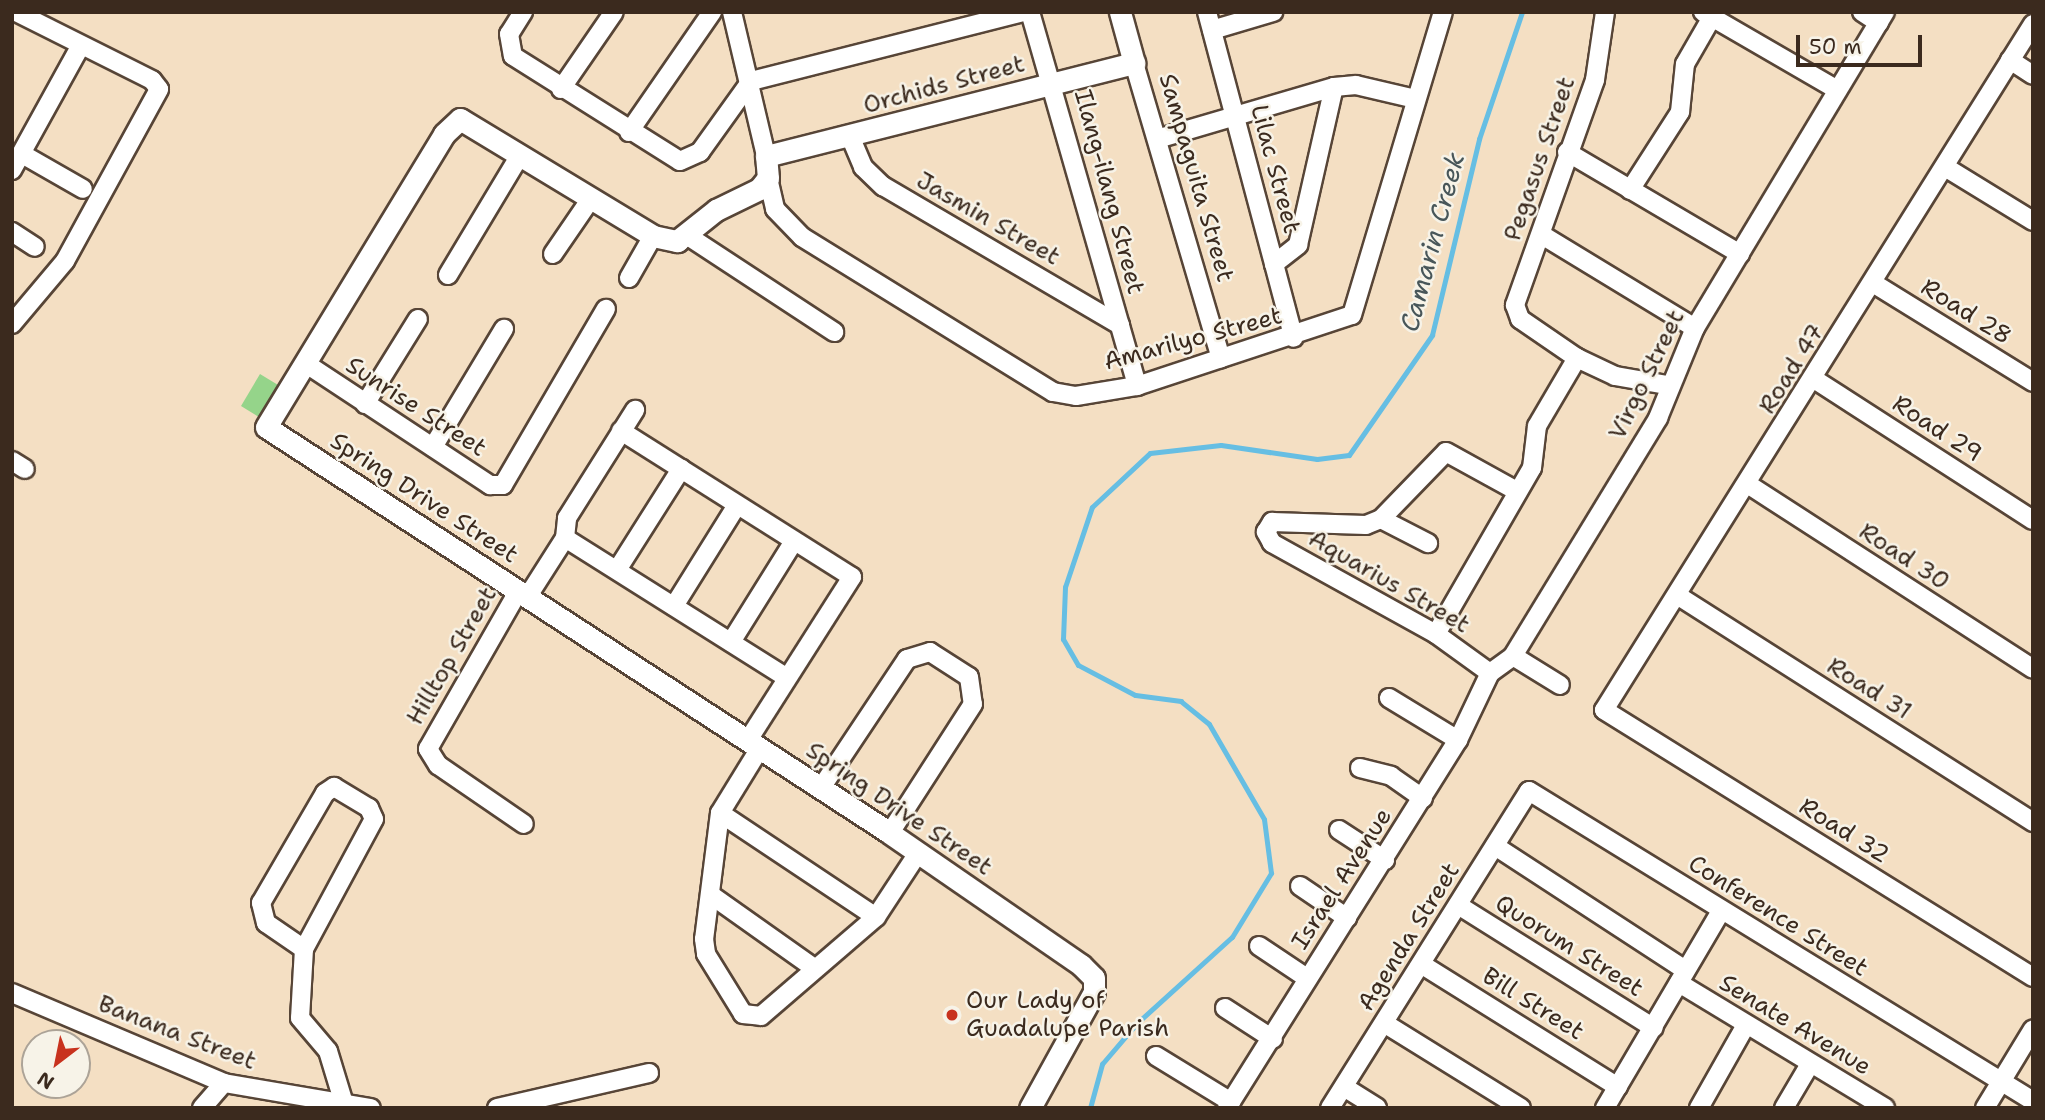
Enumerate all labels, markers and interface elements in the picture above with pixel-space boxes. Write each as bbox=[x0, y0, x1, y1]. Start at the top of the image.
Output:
scale bar bbox=[1800, 21, 1926, 65]
text: 50 m bbox=[1809, 33, 1862, 61]
street label: Orchids Street bbox=[860, 50, 1028, 120]
street label: Sampaguita Street bbox=[1153, 71, 1239, 285]
street label: Pegasus Street bbox=[1498, 73, 1582, 245]
street label: Ilang-ilang Street bbox=[1068, 87, 1150, 297]
street label: Lilac Street bbox=[1244, 102, 1306, 236]
water label: Camarin Creek bbox=[1393, 149, 1471, 335]
street label: Jasmin Street bbox=[911, 166, 1065, 272]
street label: Road 28 bbox=[1915, 273, 2017, 351]
street label: Amarilyo Street bbox=[1101, 301, 1285, 377]
street label: Virgo Street bbox=[1603, 305, 1691, 445]
street label: Road 47 bbox=[1753, 319, 1831, 419]
street label: Sunrise Street bbox=[340, 351, 492, 463]
street label: Road 29 bbox=[1887, 389, 1987, 469]
street label: Spring Drive Street bbox=[325, 427, 523, 569]
street label: Road 30 bbox=[1854, 517, 1954, 597]
street label: Aquarius Street bbox=[1303, 524, 1475, 640]
street label: Hilltop Street bbox=[401, 582, 503, 730]
street label: Road 31 bbox=[1822, 652, 1916, 726]
street label: Spring Drive Street bbox=[801, 736, 997, 882]
street label: Road 32 bbox=[1794, 792, 1894, 870]
street label: Israel Avenue bbox=[1286, 803, 1398, 955]
street label: Conference Street bbox=[1683, 849, 1873, 983]
street label: Agenda Street bbox=[1352, 858, 1466, 1016]
street label: Quorum Street bbox=[1490, 889, 1648, 1003]
street label: Bill Street bbox=[1477, 962, 1589, 1046]
street label: Senate Avenue bbox=[1714, 968, 1876, 1082]
place label: Our Lady of Guadalupe Parish bbox=[966, 987, 1169, 1043]
street label: Banana Street bbox=[94, 990, 260, 1076]
marker: Our Lady of Guadalupe Parish bbox=[944, 1007, 960, 1023]
north arrow bbox=[21, 1029, 91, 1099]
text: N bbox=[33, 1066, 59, 1095]

